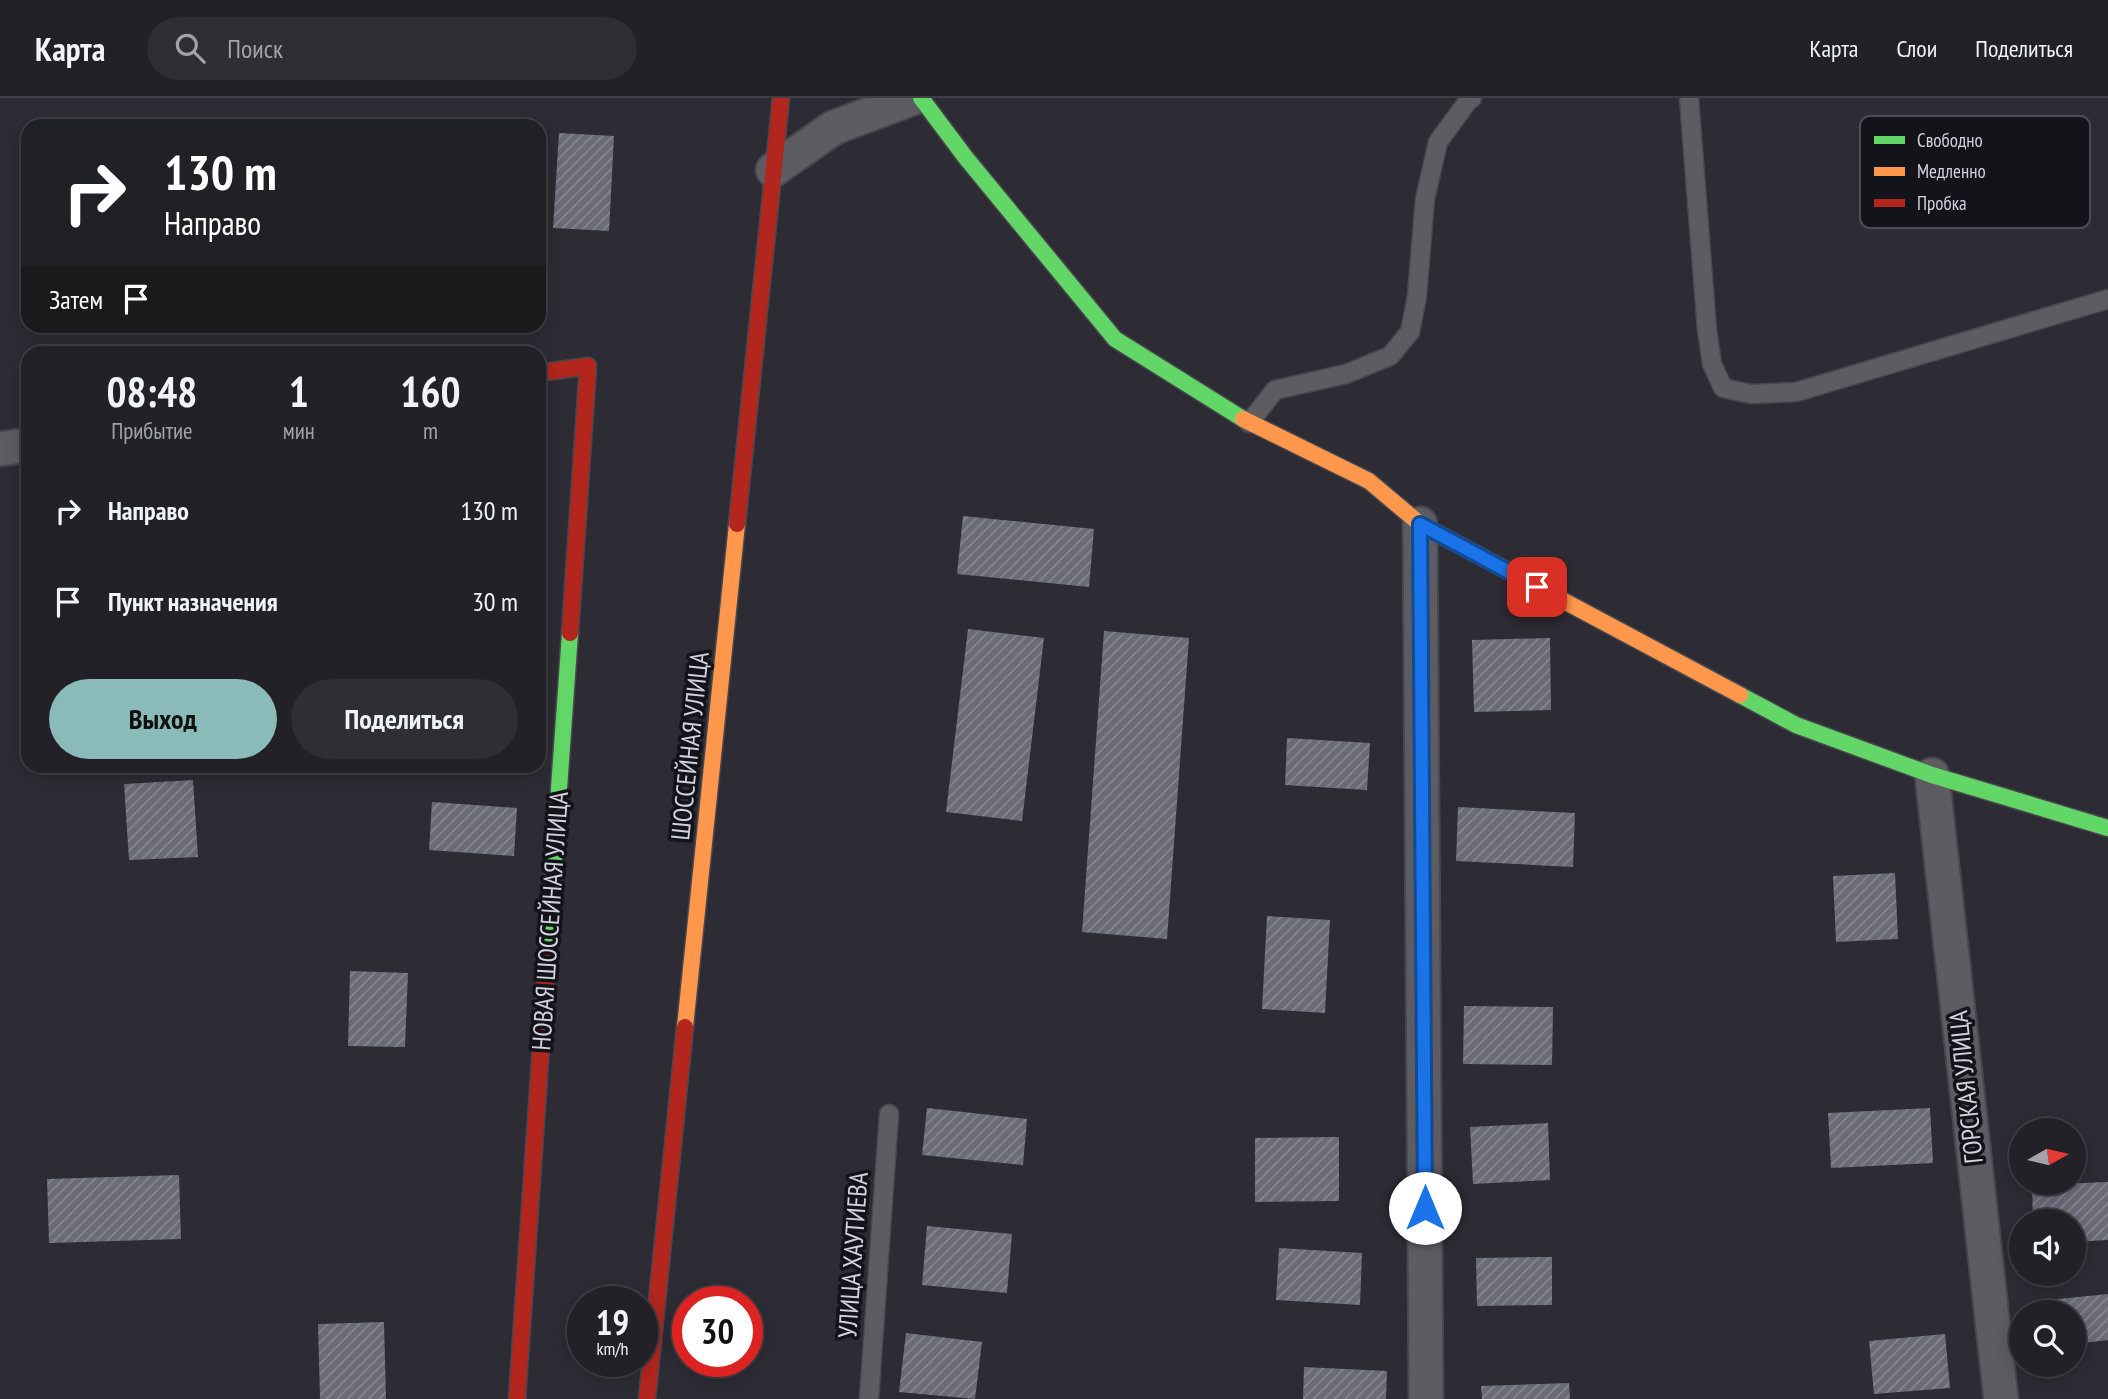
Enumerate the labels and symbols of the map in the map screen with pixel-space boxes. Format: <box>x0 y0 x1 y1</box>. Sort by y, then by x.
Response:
legend <box>1860 116 2090 228</box>
text: Свободно <box>1917 128 1983 152</box>
text: Медленно <box>1917 159 1986 183</box>
text: Пробка <box>1917 191 1967 215</box>
pin <box>1507 557 1567 617</box>
street label: ШОССЕЙНАЯ УЛИЦА <box>663 649 716 842</box>
street label: НОВАЯ ШОССЕЙНАЯ УЛИЦА <box>524 790 575 1052</box>
street label: ГОРСКАЯ УЛИЦА <box>1941 1008 1990 1165</box>
north arrow <box>2009 1118 2086 1195</box>
street label: УЛИЦА ХАУТИЕВА <box>830 1170 875 1339</box>
position arrow <box>1388 1171 1462 1245</box>
speed limit sign: 30 <box>672 1286 763 1377</box>

